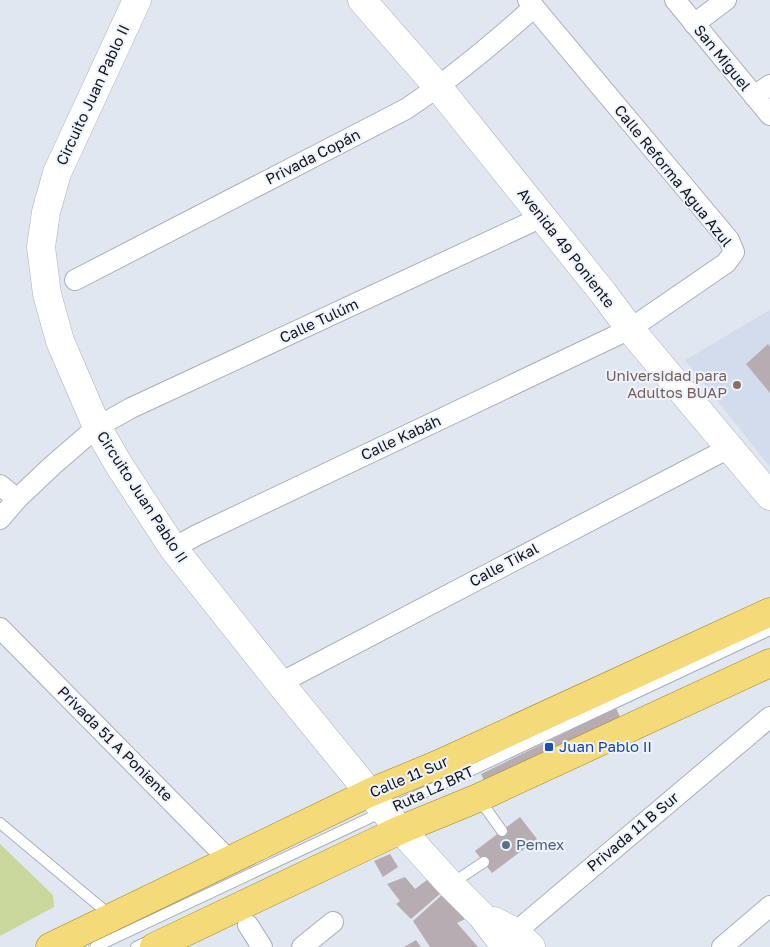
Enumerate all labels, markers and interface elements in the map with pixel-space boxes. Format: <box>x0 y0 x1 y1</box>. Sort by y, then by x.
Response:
street label: Circuito Juan Pablo II <box>52 21 133 168</box>
street label: San Miguel <box>691 21 755 94</box>
street label: Calle Reforma Agua Azul <box>611 101 737 250</box>
street label: Privada Copán <box>262 125 363 188</box>
street label: Avenida 49 Poniente <box>514 184 619 311</box>
street label: Calle Tulúm <box>276 294 361 346</box>
place label: Universidad para Adultos BUAP <box>606 366 727 401</box>
marker: Universidad para Adultos BUAP <box>731 379 743 391</box>
street label: Calle Kabáh <box>358 411 443 463</box>
street label: Circuito Juan Pablo II <box>94 427 192 566</box>
street label: Calle Tikal <box>466 538 541 590</box>
street label: Privada 51 A Poniente <box>54 682 177 805</box>
place label: Juan Pablo II <box>559 737 652 755</box>
marker: Juan Pablo II <box>543 741 555 753</box>
street label: Calle 11 Sur <box>367 751 451 801</box>
street label: Ruta L2 BRT <box>389 761 476 815</box>
street label: Privada 11 B Sur <box>583 788 682 875</box>
place label: Pemex <box>516 835 564 853</box>
marker: Pemex <box>500 839 512 851</box>

